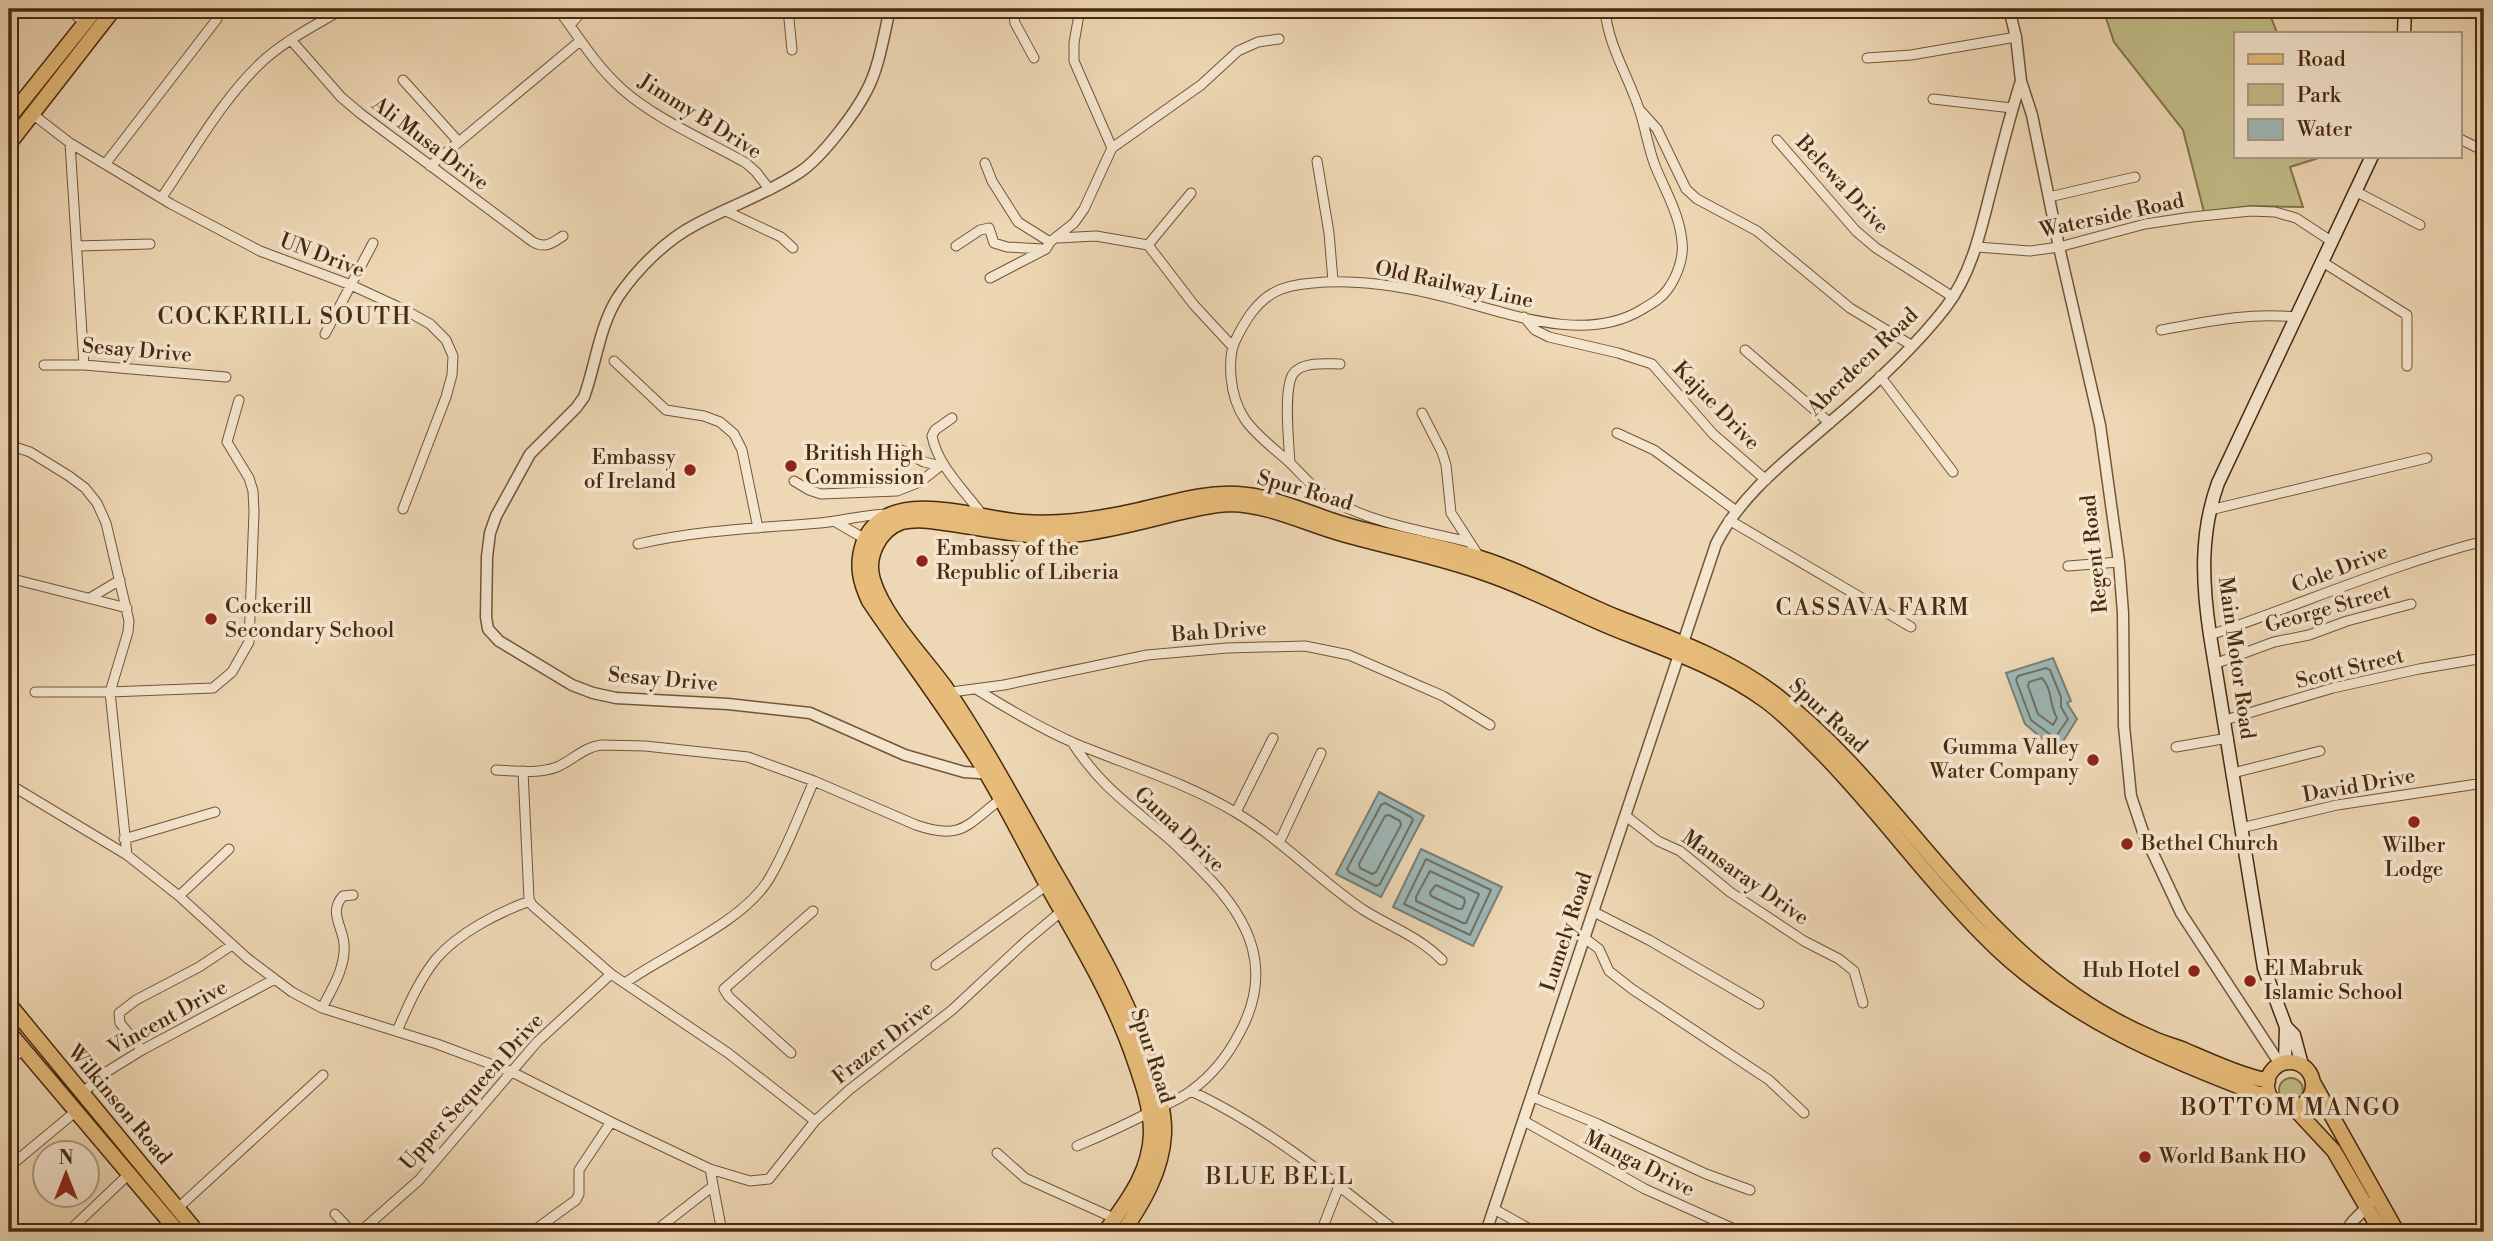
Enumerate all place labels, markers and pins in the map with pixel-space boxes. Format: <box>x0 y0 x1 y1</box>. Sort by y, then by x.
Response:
place label: British High Commission <box>804 441 925 491</box>
place label: Embassy of Ireland <box>584 445 677 495</box>
marker: British High Commission <box>783 458 799 474</box>
marker: Embassy of Ireland <box>682 462 698 478</box>
place label: Embassy of the Republic of Liberia <box>936 536 1119 586</box>
marker: Embassy of the Republic of Liberia <box>914 553 930 569</box>
place label: Cockerill Secondary School <box>225 594 394 644</box>
marker: Cockerill Secondary School <box>203 611 219 627</box>
place label: Gumma Valley Water Company <box>1929 735 2080 785</box>
marker: Gumma Valley Water Company <box>2085 752 2101 768</box>
marker: Wilber Lodge <box>2406 814 2422 830</box>
place label: Bethel Church <box>2140 831 2279 857</box>
place label: Wilber Lodge <box>2381 833 2446 883</box>
marker: Bethel Church <box>2119 836 2135 852</box>
place label: El Mabruk Islamic School <box>2264 956 2403 1006</box>
place label: Hub Hotel <box>2082 958 2180 984</box>
marker: Hub Hotel <box>2186 963 2202 979</box>
marker: El Mabruk Islamic School <box>2242 973 2258 989</box>
place label: World Bank HO <box>2158 1144 2306 1170</box>
marker: World Bank HO <box>2137 1149 2153 1165</box>

